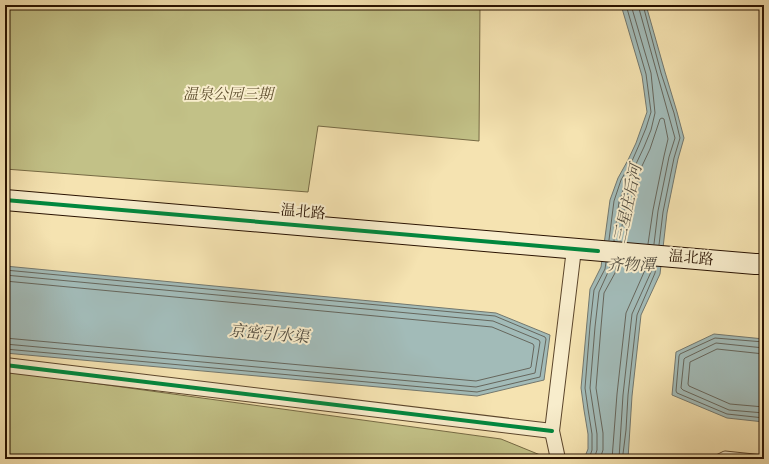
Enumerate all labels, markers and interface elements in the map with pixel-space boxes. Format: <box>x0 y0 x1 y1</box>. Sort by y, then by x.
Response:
park label: 温泉公园三期 <box>183 86 276 103</box>
water label: 三星庄后河 <box>611 160 646 245</box>
street label: 温北路 <box>280 202 326 222</box>
street label: 温北路 <box>668 248 714 268</box>
water label: 齐物潭 <box>607 256 658 274</box>
water label: 京密引水渠 <box>228 322 312 347</box>

